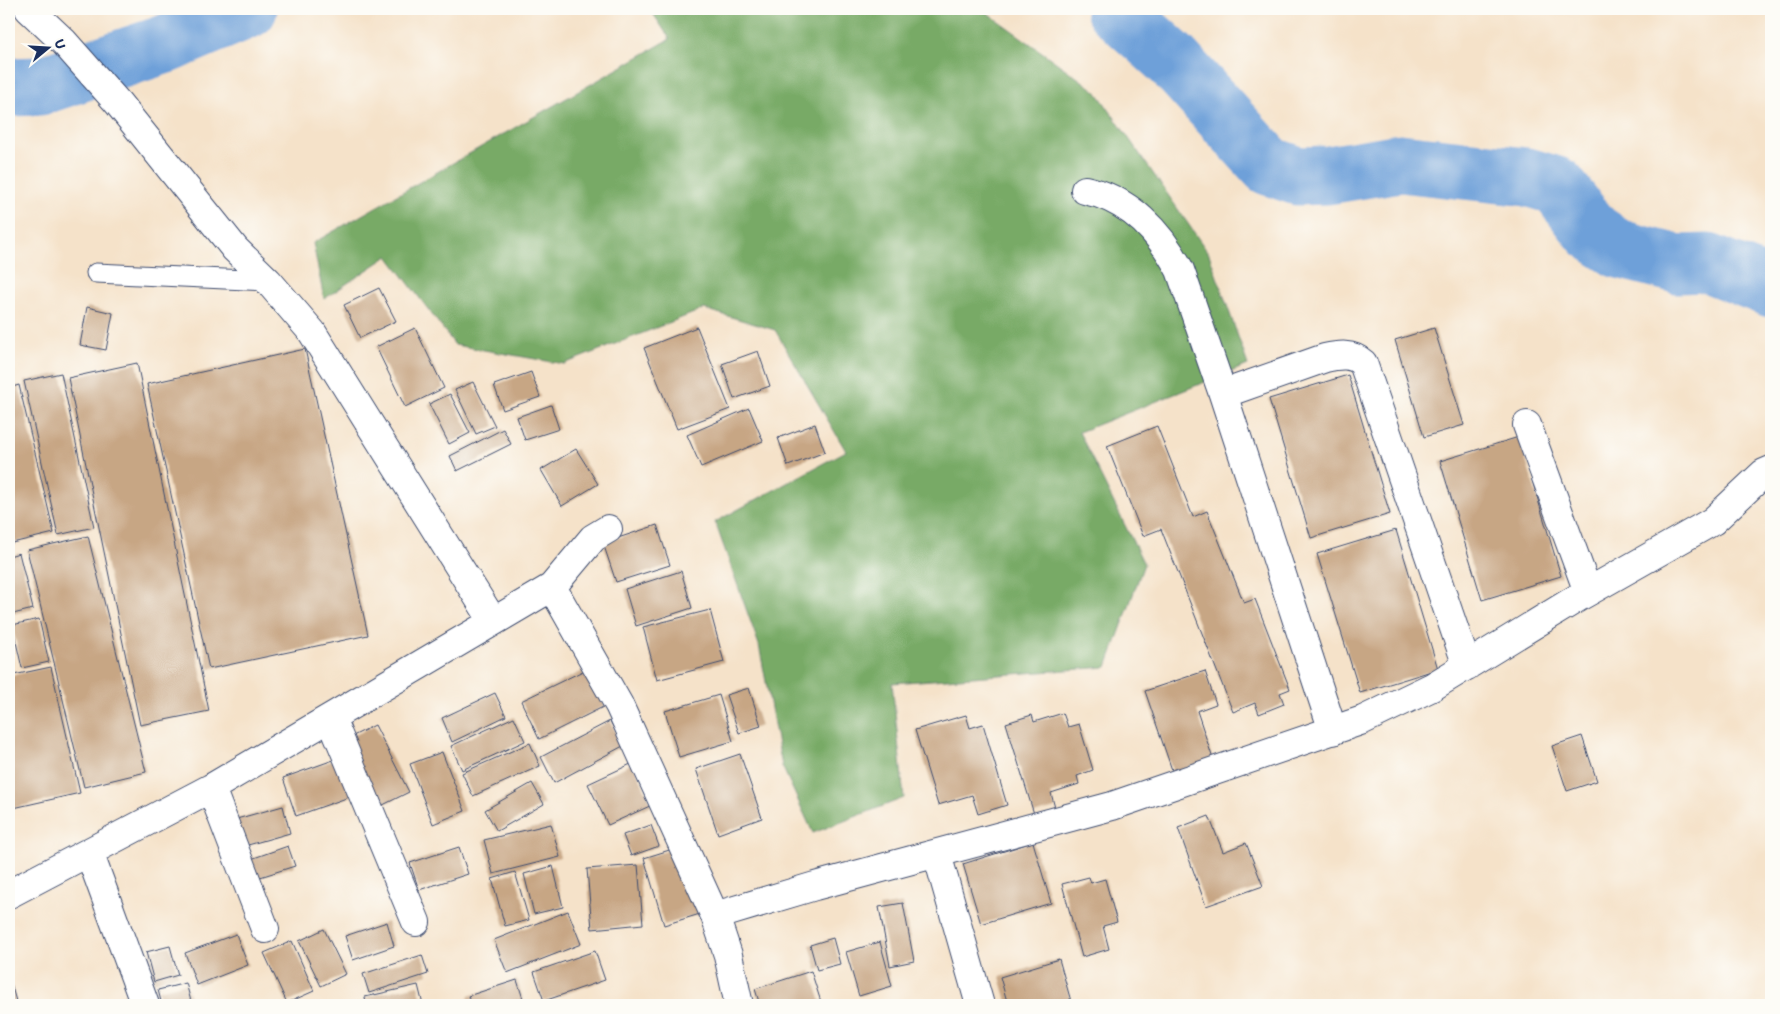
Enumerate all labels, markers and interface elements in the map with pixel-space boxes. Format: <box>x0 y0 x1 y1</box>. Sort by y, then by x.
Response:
north arrow <box>22 22 72 72</box>
text: U <box>50 37 69 51</box>

